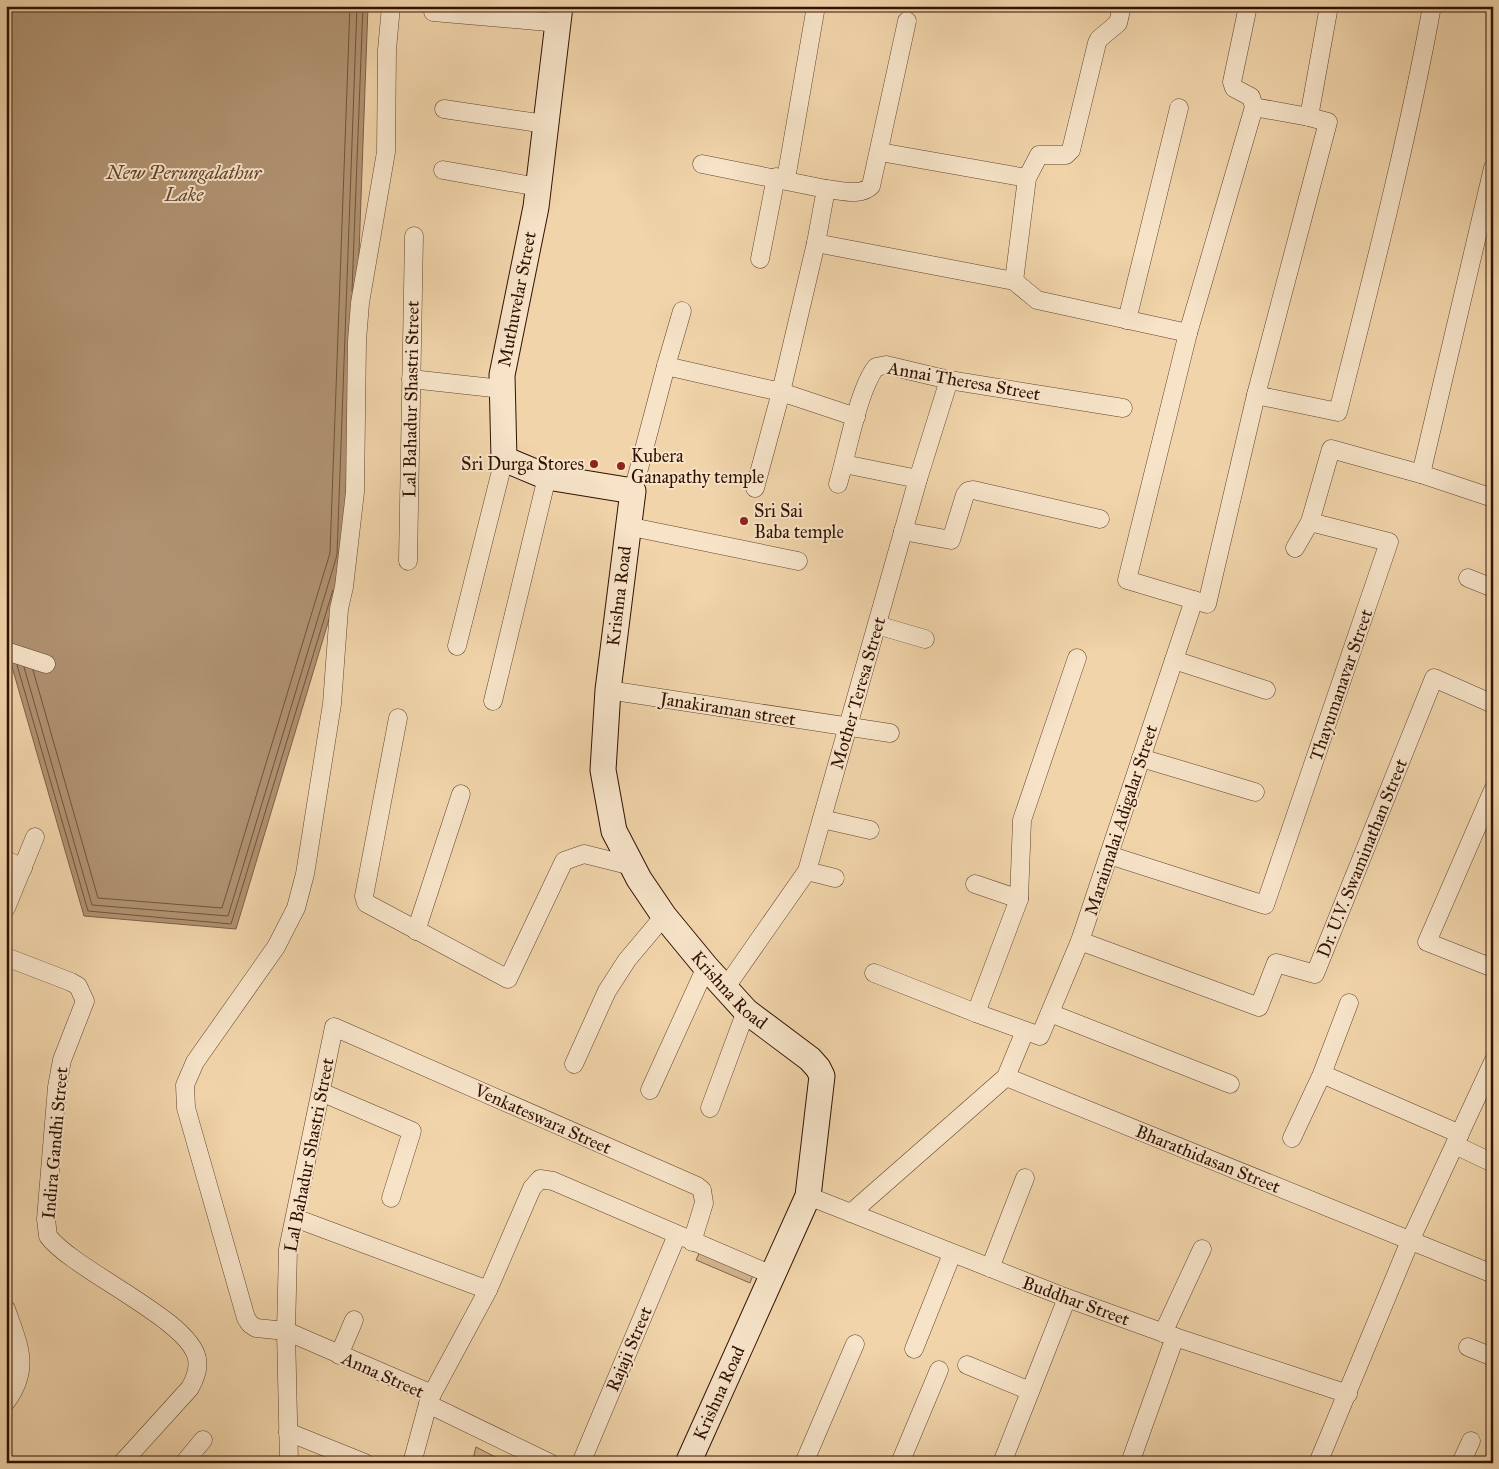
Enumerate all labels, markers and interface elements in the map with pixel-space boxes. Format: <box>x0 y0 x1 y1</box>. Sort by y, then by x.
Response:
water label: New Perungalathur Lake <box>105 161 263 206</box>
street label: Muthuvelar Street <box>493 229 541 369</box>
street label: Lal Bahadur Shastri Street <box>398 300 424 498</box>
street label: Annai Theresa Street <box>885 357 1043 405</box>
place label: Kubera Ganapathy temple <box>631 445 764 488</box>
place label: Sri Durga Stores <box>461 453 584 476</box>
marker: Sri Durga Stores <box>588 458 600 470</box>
marker: Kubera Ganapathy temple <box>615 460 627 472</box>
place label: Sri Sai Baba temple <box>754 500 844 543</box>
marker: Sri Sai Baba temple <box>738 515 750 527</box>
street label: Krishna Road <box>602 545 636 647</box>
street label: Thayumanavar Street <box>1305 606 1378 764</box>
street label: Mother Teresa Street <box>826 614 890 772</box>
street label: Janakiraman street <box>657 687 798 732</box>
street label: Maraimalai Adigalar Street <box>1080 721 1163 918</box>
street label: Dr. U.V. Swaminathan Street <box>1312 755 1412 961</box>
street label: Krishna Road <box>686 946 772 1034</box>
street label: Lal Bahadur Shastri Street <box>279 1056 339 1254</box>
street label: Indira Gandhi Street <box>37 1065 73 1220</box>
street label: Venkateswara Street <box>470 1079 615 1159</box>
street label: Bharathidasan Street <box>1132 1120 1284 1198</box>
street label: Buddhar Street <box>1019 1271 1133 1331</box>
street label: Rajaji Street <box>601 1303 657 1395</box>
street label: Krishna Road <box>688 1343 750 1443</box>
street label: Anna Street <box>338 1347 428 1403</box>

